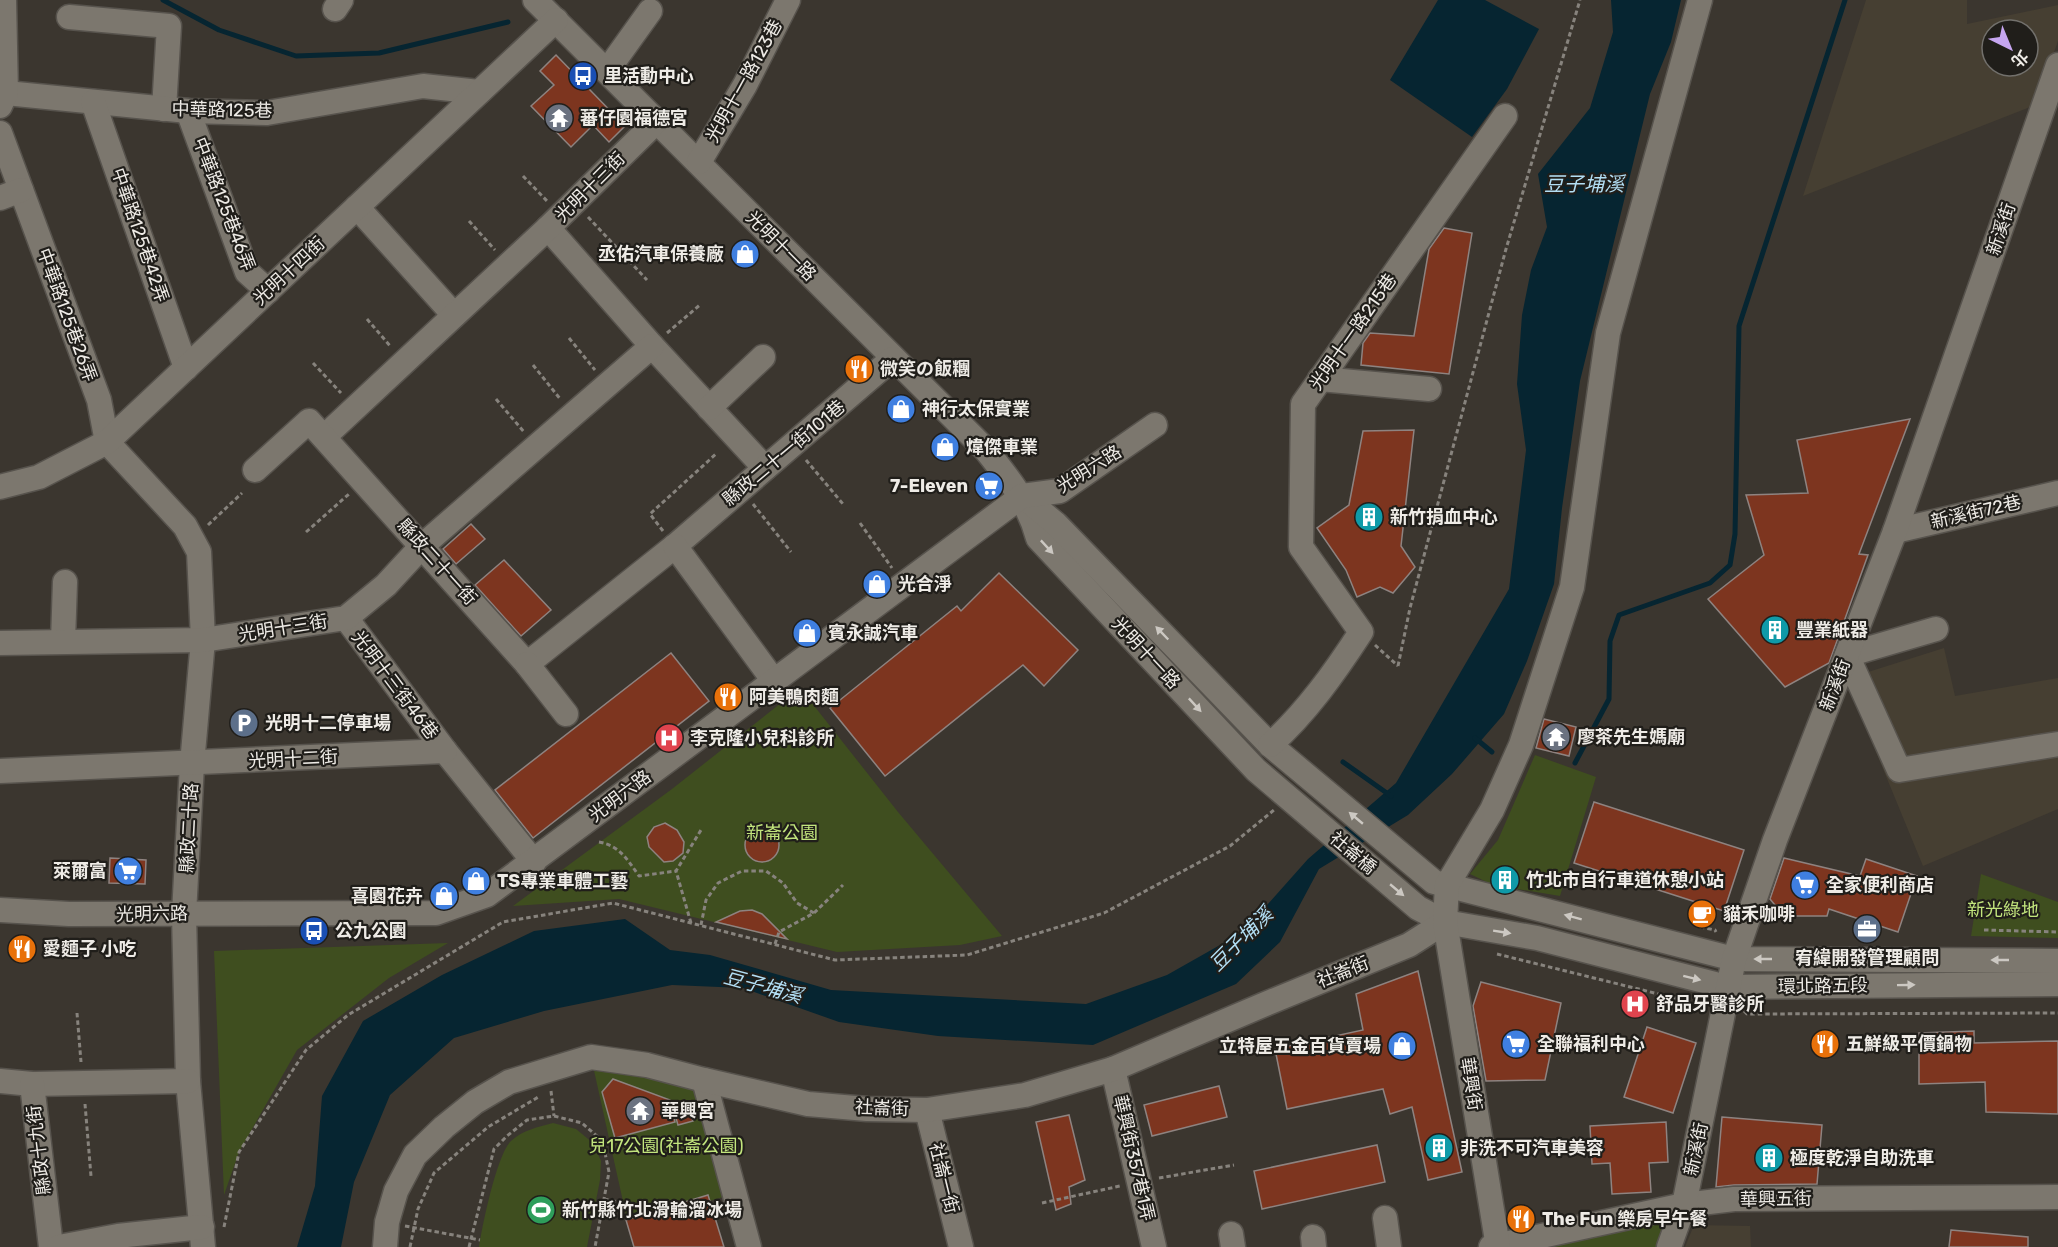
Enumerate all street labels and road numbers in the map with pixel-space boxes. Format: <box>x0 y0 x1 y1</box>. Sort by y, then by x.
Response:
street label: 光明十一路123巷 <box>701 16 787 146</box>
street label: 中華路125巷 <box>171 98 273 122</box>
street label: 中華路125巷46弄 <box>188 134 260 274</box>
street label: 光明十三街 <box>550 147 630 227</box>
street label: 中華路125巷42弄 <box>107 165 173 305</box>
street label: 新溪街 <box>1982 200 2020 258</box>
street label: 光明十一路 <box>741 206 821 286</box>
street label: 光明十四街 <box>249 232 329 310</box>
street label: 中華路125巷26弄 <box>33 245 101 385</box>
street label: 光明十一路215巷 <box>1305 270 1401 394</box>
street label: 縣政二十一街101巷 <box>718 395 850 511</box>
street label: 光明六路 <box>1053 441 1125 497</box>
street label: 新溪街72巷 <box>1929 491 2023 533</box>
street label: 縣政二十一街 <box>393 515 481 609</box>
street label: 光明十三街 <box>237 610 329 646</box>
street label: 光明十一路 <box>1107 613 1185 693</box>
street label: 光明十三街46巷 <box>347 626 443 744</box>
street label: 新溪街 <box>1815 656 1855 714</box>
street label: 光明十二街 <box>247 746 339 772</box>
street label: 光明六路 <box>585 766 655 826</box>
street label: 縣政二十路 <box>176 782 202 874</box>
street label: 社崙橋 <box>1325 827 1381 879</box>
street label: 光明六路 <box>116 902 188 926</box>
street label: 社崙街 <box>1314 952 1372 992</box>
street label: 環北路五段 <box>1778 974 1868 998</box>
street label: 華興街 <box>1456 1056 1486 1112</box>
street label: 華興街357巷1弄 <box>1109 1093 1159 1223</box>
street label: 社崙街 <box>855 1096 909 1120</box>
street label: 縣政十九街 <box>23 1104 55 1196</box>
street label: 新溪街 <box>1680 1120 1712 1178</box>
street label: 社崙一街 <box>925 1140 963 1216</box>
street label: 華興五街 <box>1740 1187 1812 1211</box>

